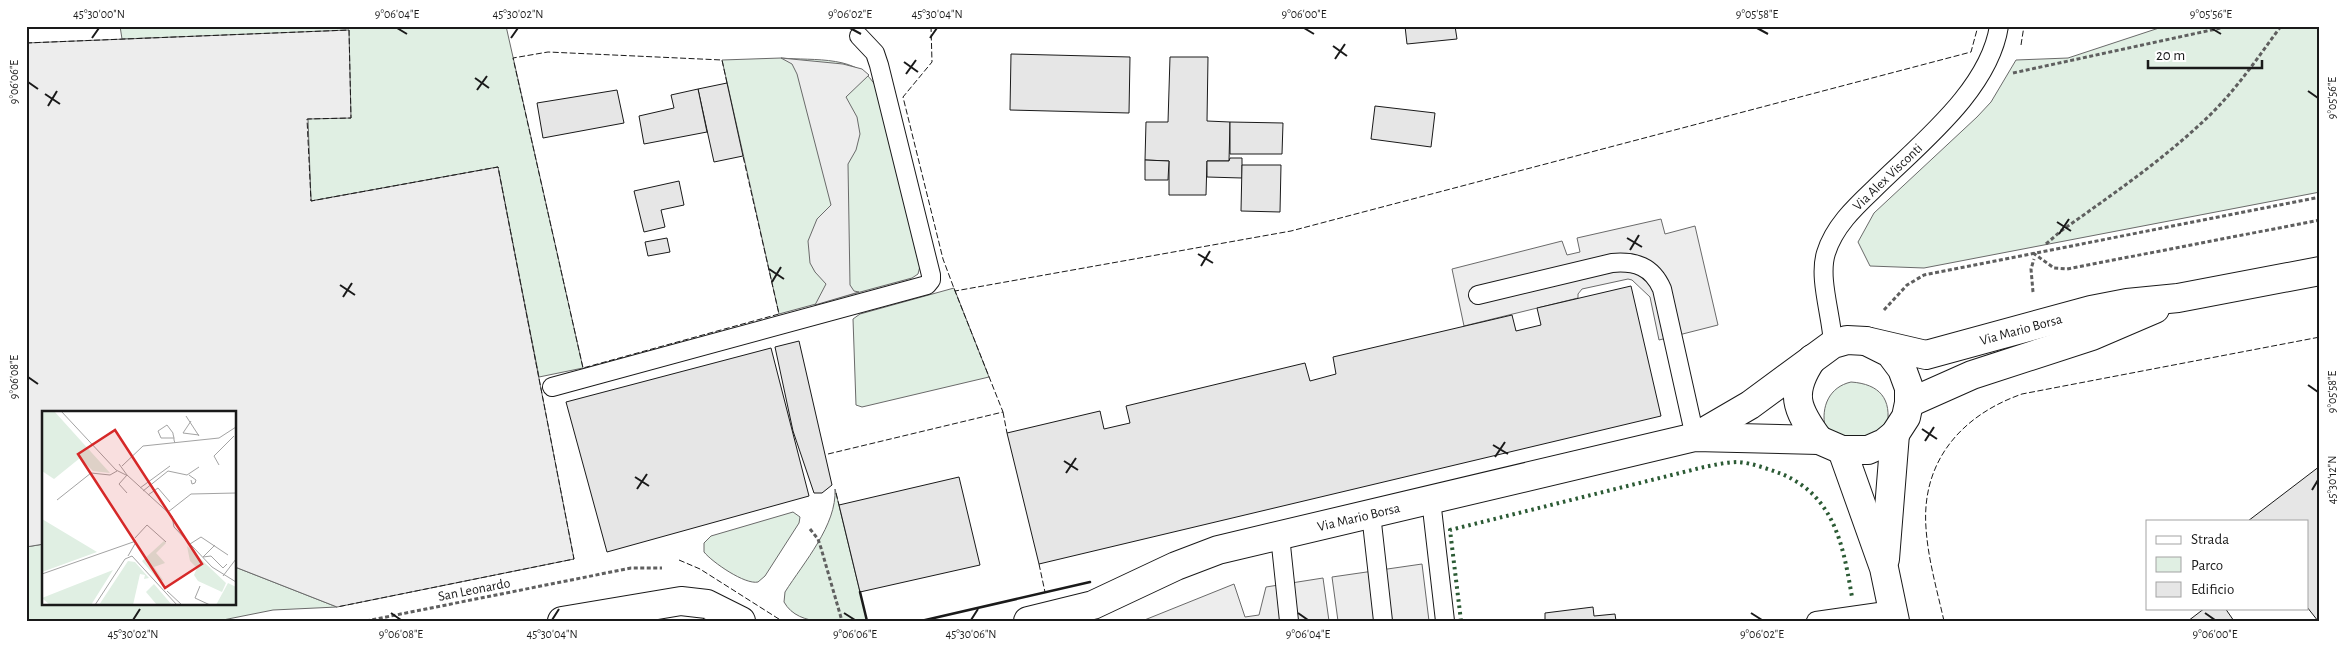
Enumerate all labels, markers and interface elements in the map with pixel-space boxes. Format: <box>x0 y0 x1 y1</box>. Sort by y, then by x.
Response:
text: 45°30'00"N <box>73 8 125 20</box>
text: 9°06'04"E <box>375 8 419 20</box>
text: 45°30'02"N <box>493 8 543 20</box>
text: 9°06'02"E <box>828 8 872 20</box>
text: 45°30'04"N <box>911 8 963 20</box>
text: 9°06'00"E <box>1282 8 1327 20</box>
text: 9°05'58"E <box>1736 8 1778 20</box>
text: 9°05'56"E <box>2190 8 2232 20</box>
scale bar <box>2148 38 2262 70</box>
text: 20 m <box>2156 48 2185 63</box>
text: 9°06'06"E <box>8 60 20 104</box>
text: 9°05'56"E <box>2326 77 2338 119</box>
street label: Via Alex Visconti <box>1850 141 1925 213</box>
street label: Via Mario Borsa <box>1978 312 2064 348</box>
text: 9°06'08"E <box>8 355 20 399</box>
text: 9°05'58"E <box>2326 371 2338 413</box>
inset map <box>42 411 236 604</box>
text: 45°30'12"N <box>2326 456 2338 504</box>
street label: Via Mario Borsa <box>1316 501 1402 534</box>
legend <box>2146 520 2308 610</box>
text: Strada <box>2191 532 2229 547</box>
text: Parco <box>2191 558 2223 573</box>
street label: San Leonardo <box>437 576 512 604</box>
text: Edificio <box>2191 582 2234 597</box>
text: 45°30'02"N <box>108 628 158 640</box>
text: 9°06'08"E <box>379 628 423 640</box>
text: 45°30'04"N <box>526 628 578 640</box>
text: 9°06'06"E <box>833 628 877 640</box>
text: 45°30'06"N <box>945 628 997 640</box>
text: 9°06'04"E <box>1286 628 1330 640</box>
text: 9°06'02"E <box>1740 628 1784 640</box>
text: 9°06'00"E <box>2193 628 2238 640</box>

